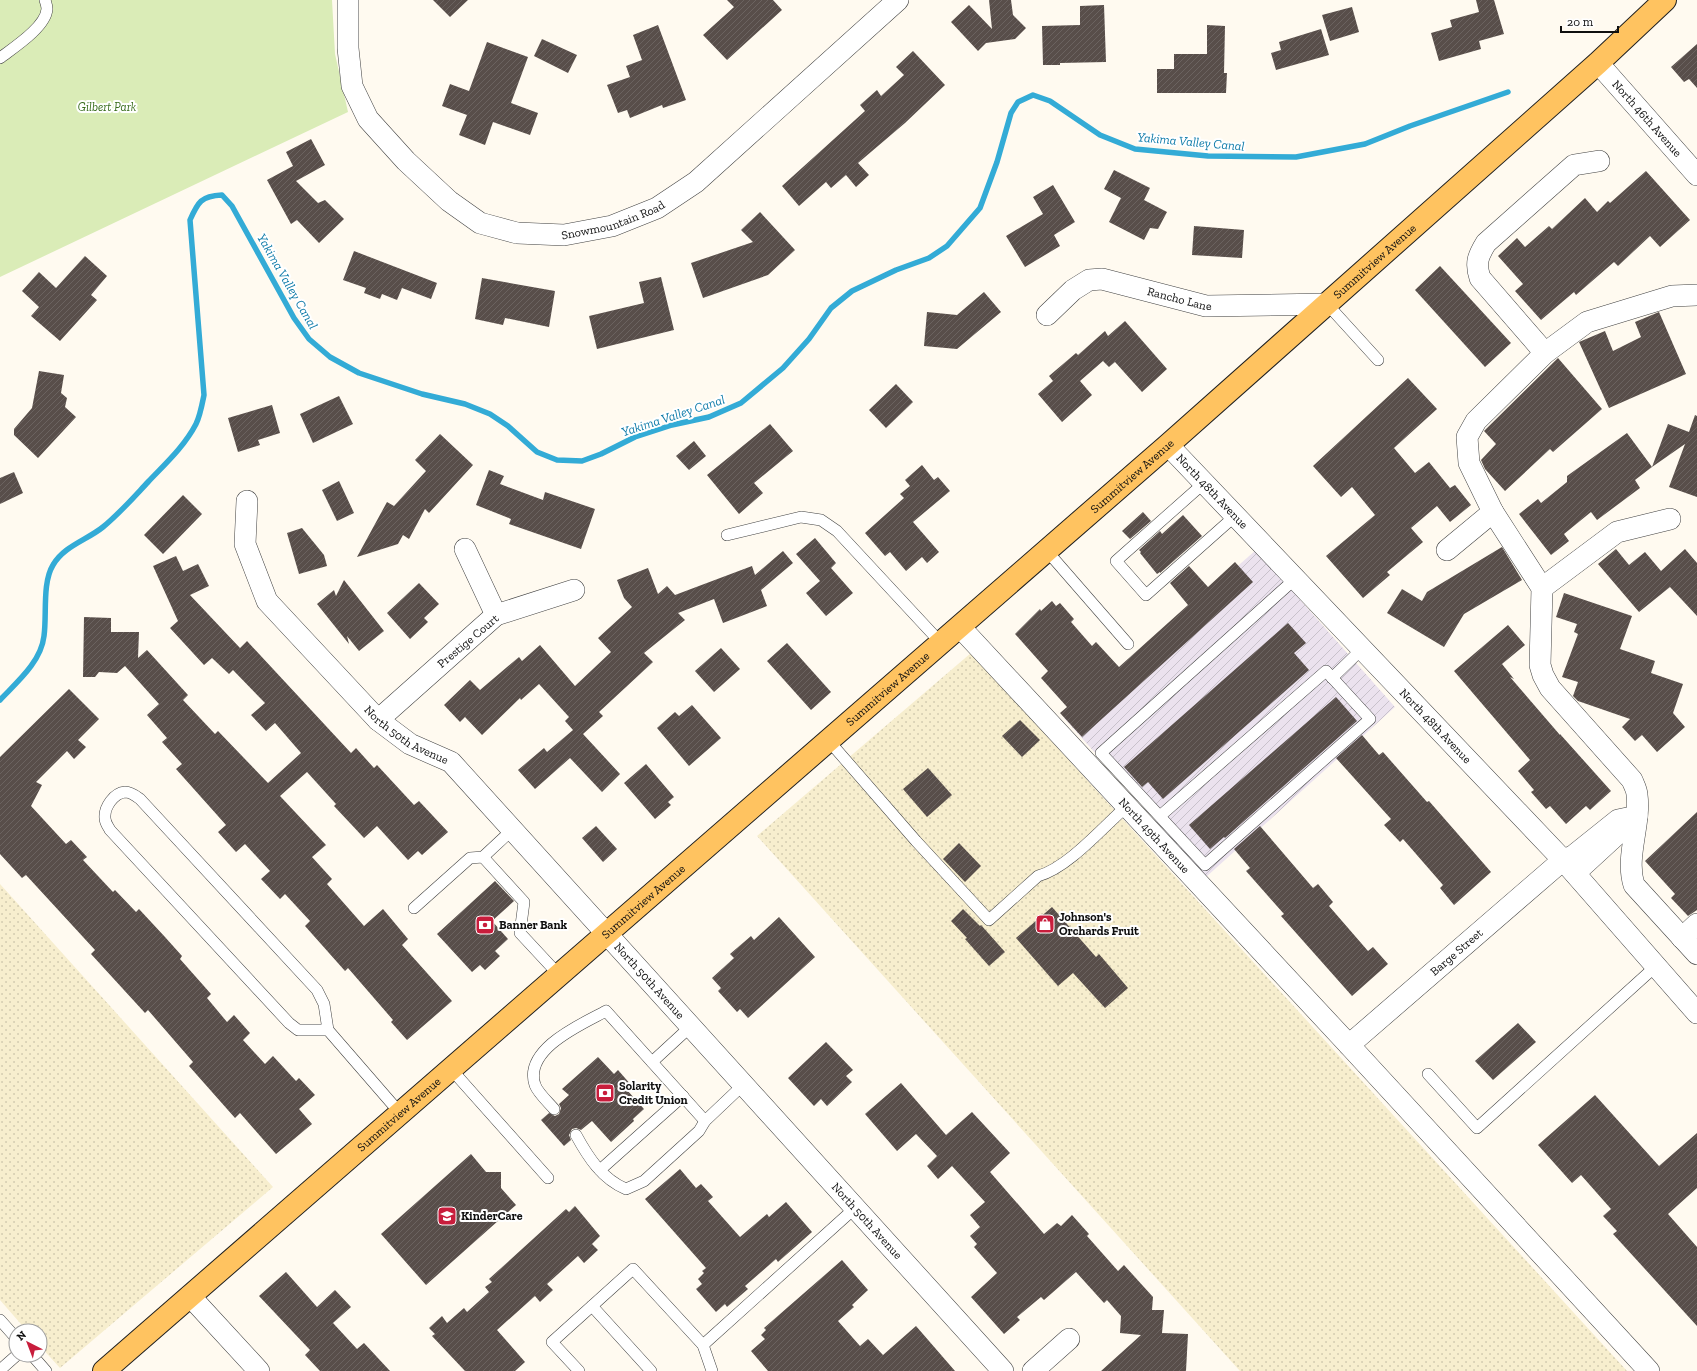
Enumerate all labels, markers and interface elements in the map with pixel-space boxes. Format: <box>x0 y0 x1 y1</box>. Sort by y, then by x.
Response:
scale bar <box>1561 8 1618 34</box>
text: 20 m <box>1567 15 1594 29</box>
street label: North 46th Avenue <box>1609 77 1685 160</box>
park label: Gilbert Park <box>78 100 137 114</box>
water label: Yakima Valley Canal <box>1137 129 1245 154</box>
street label: Snowmountain Road <box>560 198 668 242</box>
street label: Summitview Avenue <box>1330 221 1419 302</box>
water label: Yakima Valley Canal <box>254 231 321 332</box>
street label: Rancho Lane <box>1146 284 1212 313</box>
water label: Yakima Valley Canal <box>620 392 727 439</box>
street label: Summitview Avenue <box>1088 436 1177 516</box>
street label: North 48th Avenue <box>1173 451 1251 532</box>
street label: Prestige Court <box>434 611 502 671</box>
street label: Summitview Avenue <box>843 649 933 729</box>
street label: North 48th Avenue <box>1397 686 1475 767</box>
street label: North 50th Avenue <box>361 703 451 767</box>
street label: North 49th Avenue <box>1116 795 1193 877</box>
street label: Summitview Avenue <box>599 861 688 942</box>
place label: Johnson's Orchards Fruit <box>1059 910 1139 938</box>
shop icon: Johnson's Orchards Fruit <box>1034 913 1056 935</box>
bank icon: Banner Bank <box>474 914 496 936</box>
place label: Banner Bank <box>499 918 568 932</box>
street label: Barge Street <box>1427 925 1486 979</box>
street label: North 50th Avenue <box>611 940 688 1022</box>
street label: Summitview Avenue <box>354 1074 444 1154</box>
place label: Solarity Credit Union <box>619 1079 688 1107</box>
bank icon: Solarity Credit Union <box>594 1082 616 1104</box>
street label: North 50th Avenue <box>829 1180 905 1262</box>
school or university icon: KinderCare <box>436 1205 458 1227</box>
place label: KinderCare <box>461 1209 523 1223</box>
north arrow <box>8 1323 48 1363</box>
text: N <box>14 1328 30 1344</box>

